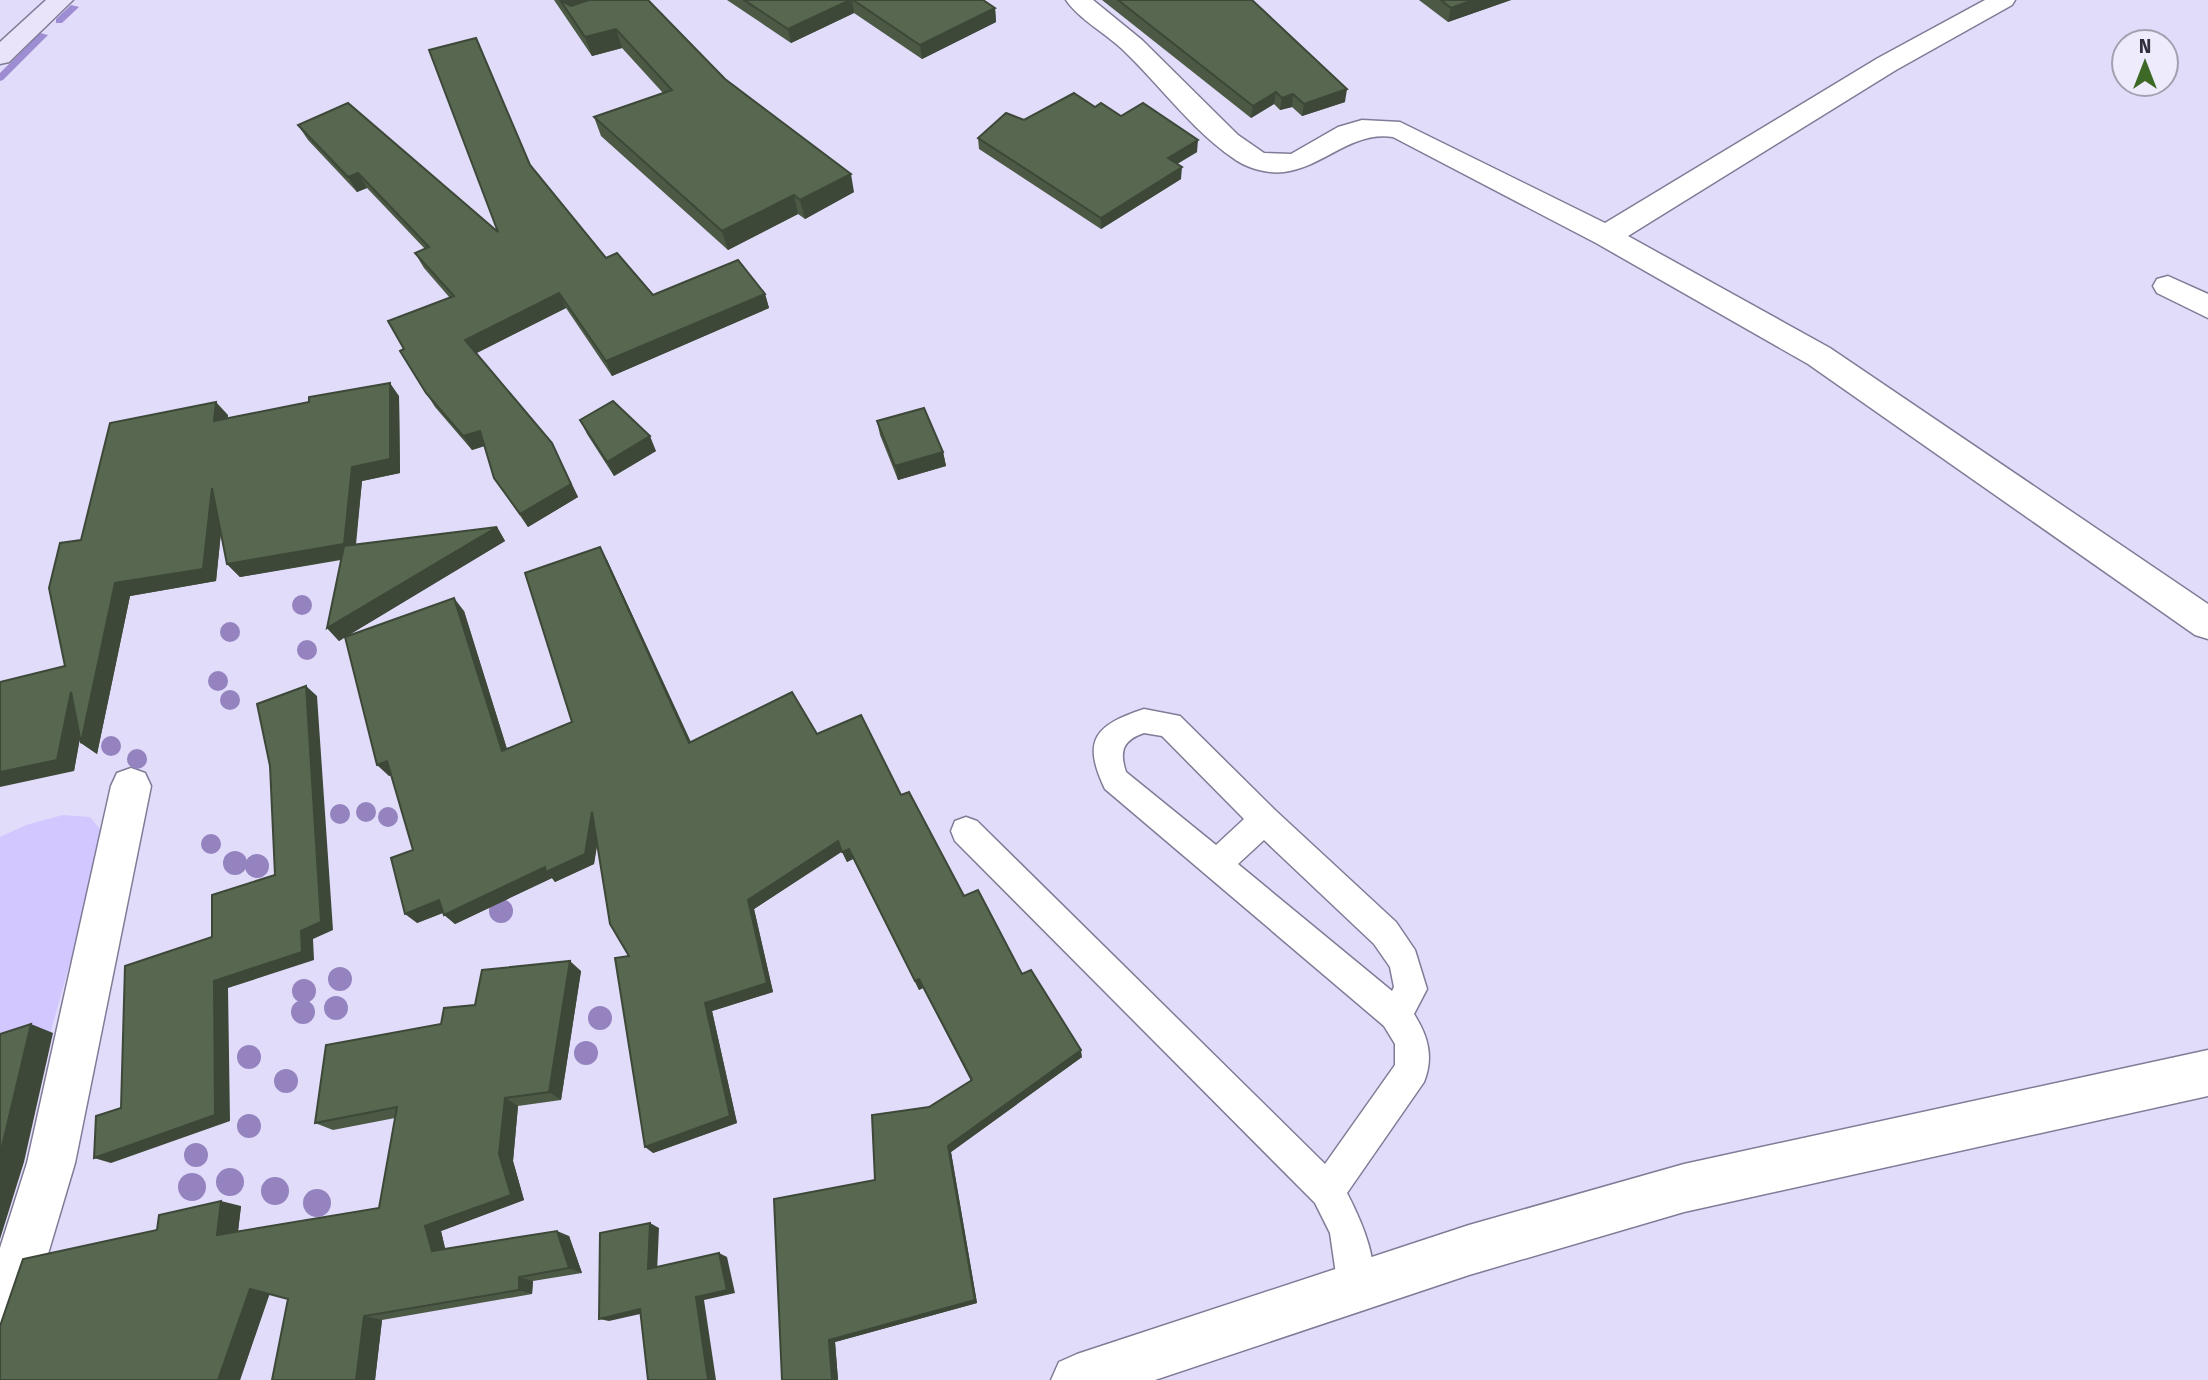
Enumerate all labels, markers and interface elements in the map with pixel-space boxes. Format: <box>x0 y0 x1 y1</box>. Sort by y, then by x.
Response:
north arrow <box>2110 28 2180 98</box>
text: N <box>2139 35 2151 58</box>

